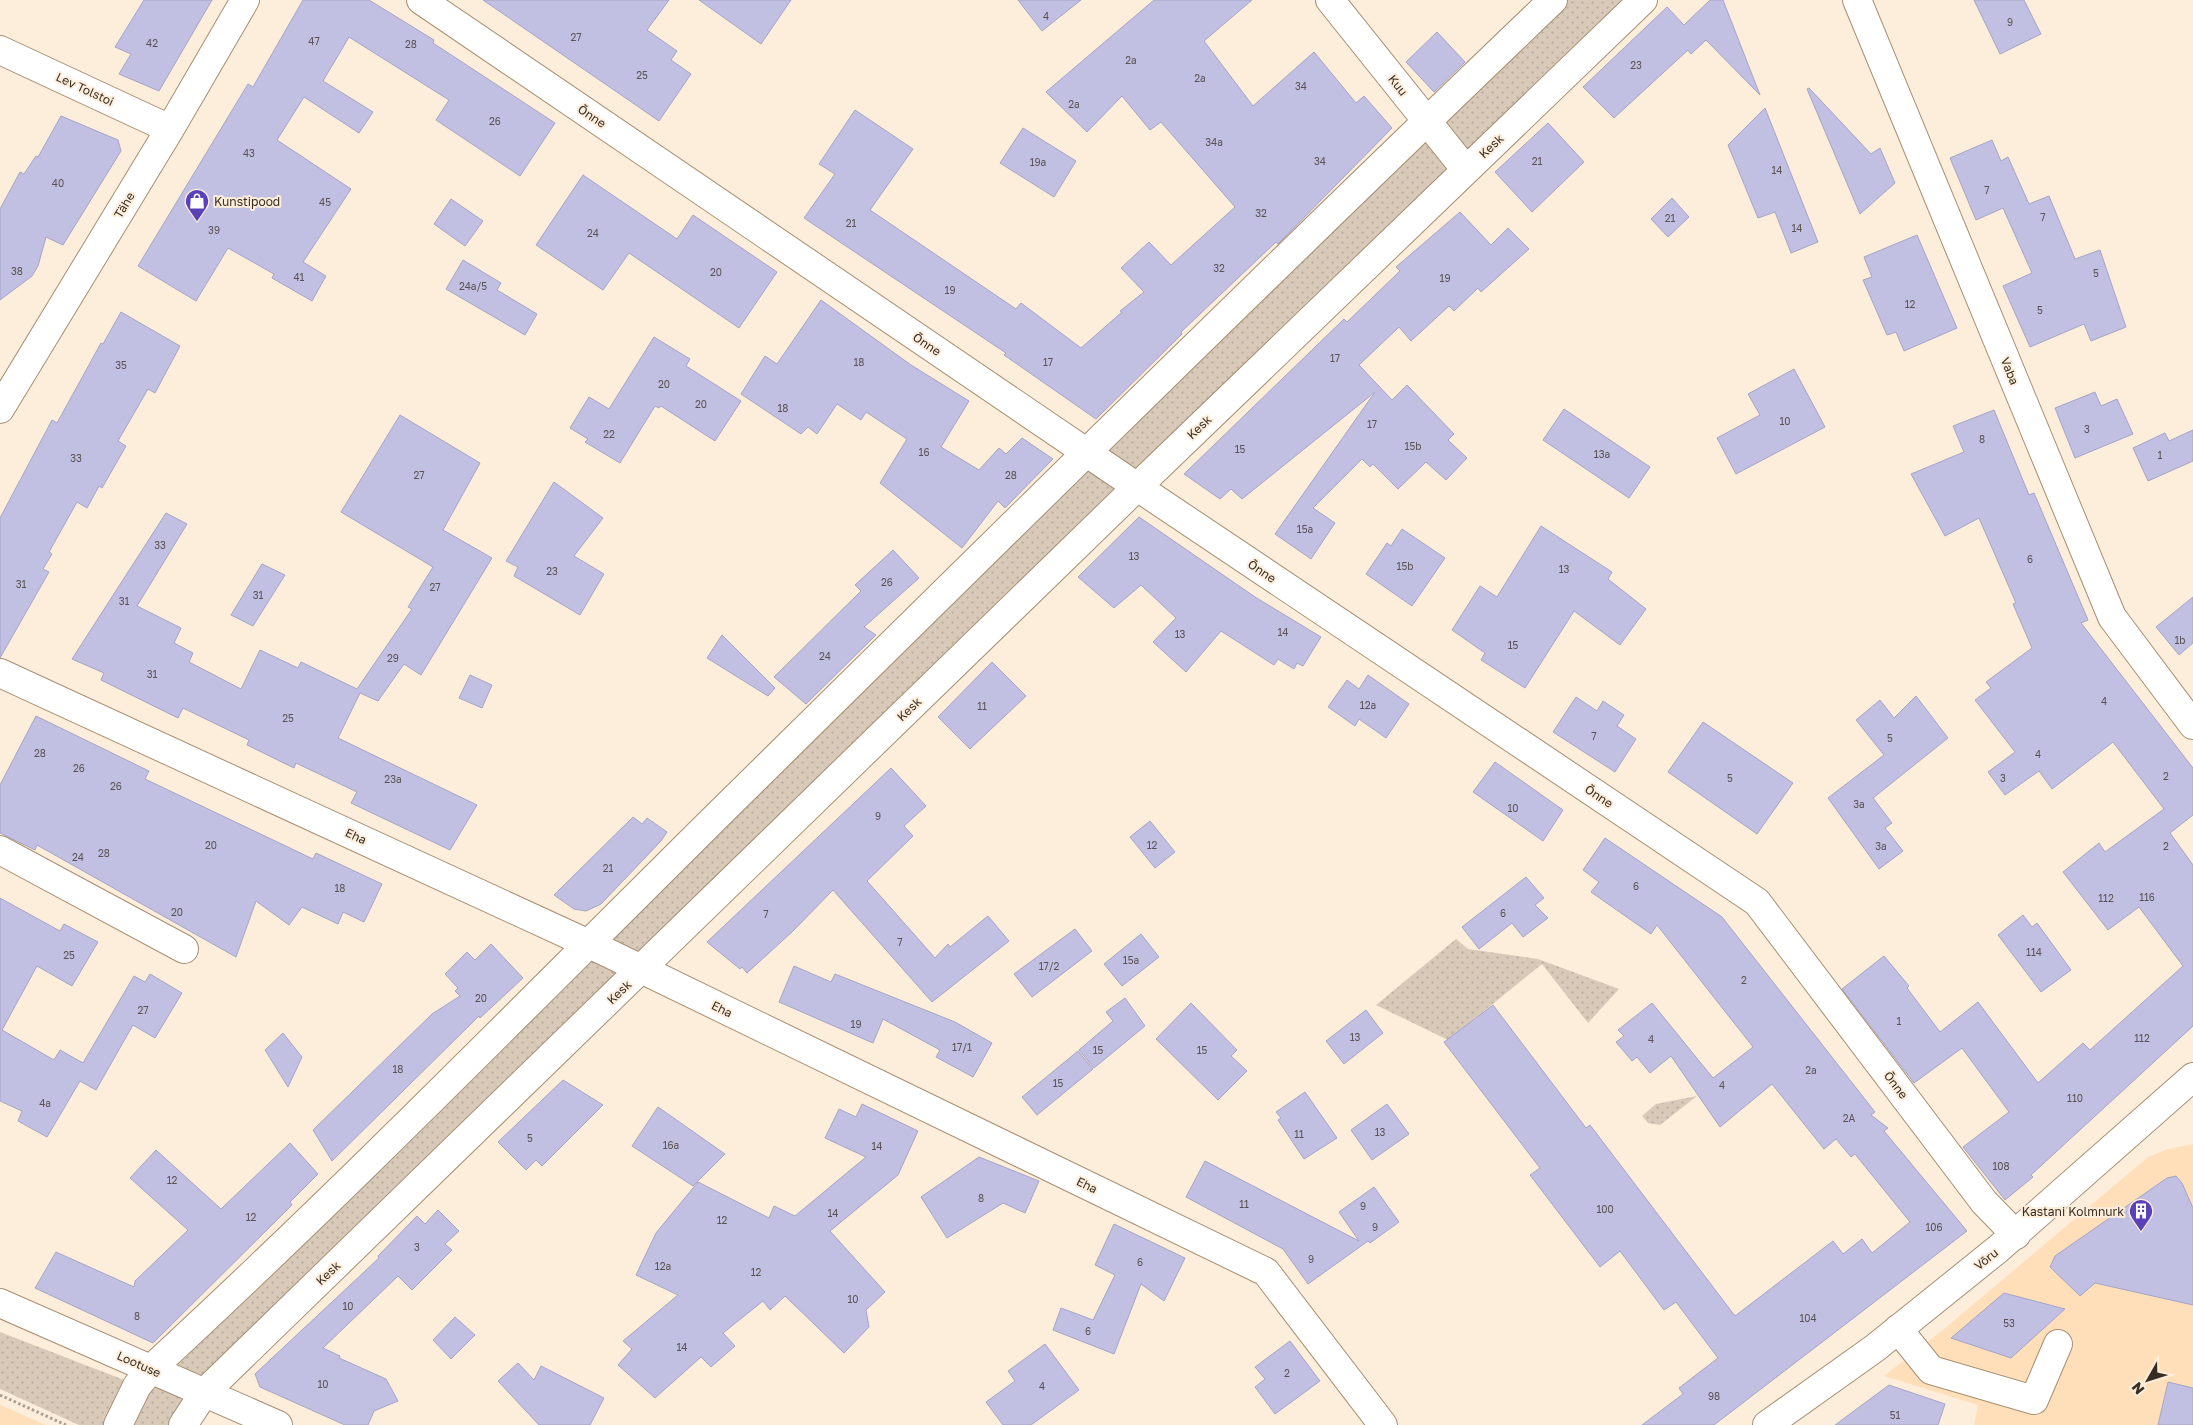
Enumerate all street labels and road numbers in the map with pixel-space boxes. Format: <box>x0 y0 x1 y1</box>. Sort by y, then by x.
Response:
street label: Lev Tolstoi <box>54 69 116 109</box>
street label: Kuu <box>1385 71 1411 99</box>
street label: Õnne <box>575 101 609 131</box>
street label: Kesk <box>1476 131 1506 161</box>
street label: Tähe <box>110 189 138 221</box>
street label: Õnne <box>910 329 944 359</box>
street label: Vaba <box>1998 355 2022 387</box>
street label: Kesk <box>1184 412 1214 442</box>
street label: Õnne <box>1245 556 1279 586</box>
street label: Kesk <box>894 694 924 724</box>
street label: Õnne <box>1582 781 1616 811</box>
street label: Eha <box>343 825 369 847</box>
street label: Kesk <box>604 977 634 1007</box>
street label: Eha <box>709 998 735 1020</box>
street label: Õnne <box>1881 1068 1911 1102</box>
street label: Eha <box>1074 1174 1100 1196</box>
street label: Võru <box>1971 1245 2001 1273</box>
street label: Kesk <box>313 1258 343 1288</box>
street label: Lootuse <box>115 1348 163 1380</box>

